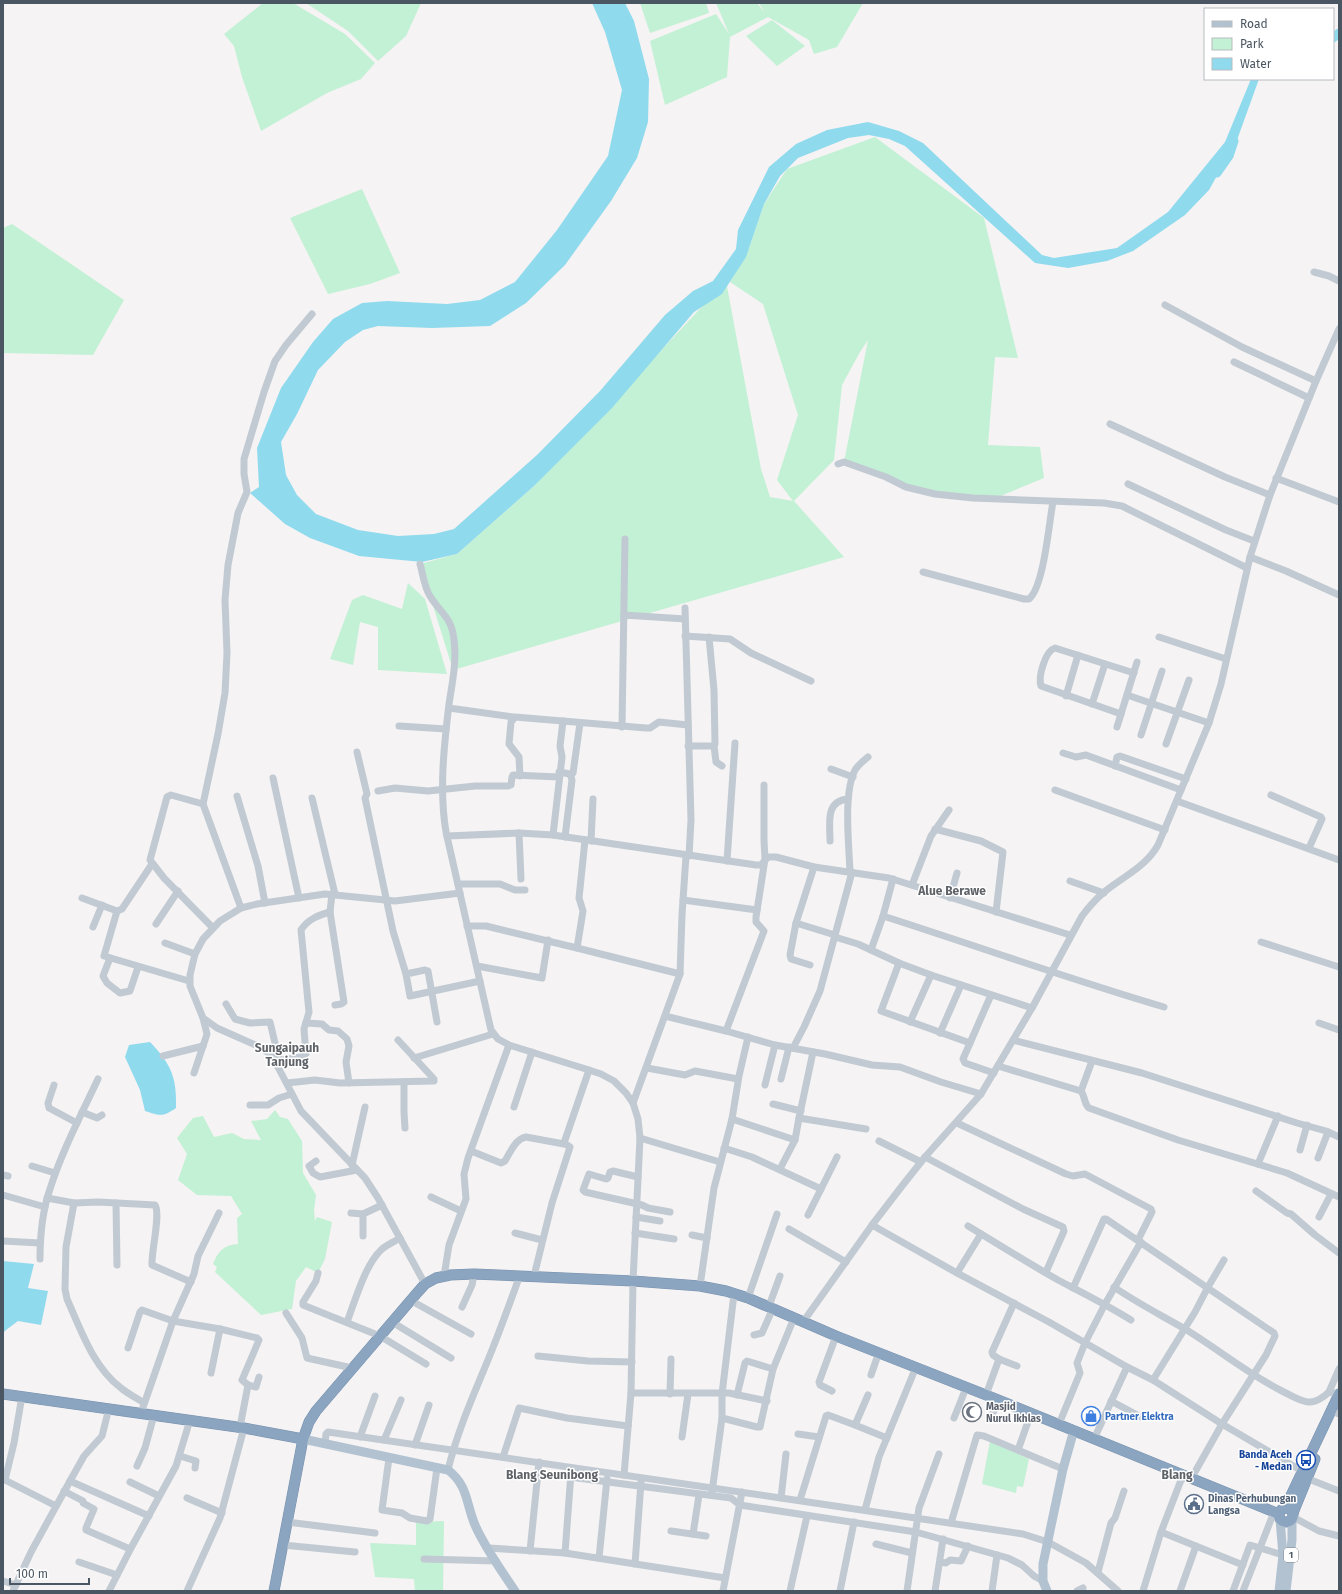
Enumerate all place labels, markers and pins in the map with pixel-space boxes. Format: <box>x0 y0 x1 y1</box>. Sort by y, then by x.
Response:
mosque icon: Masjid Nurul Ikhlas <box>961 1401 983 1423</box>
place label: Masjid Nurul Ikhlas <box>986 1401 1041 1425</box>
shop icon: Partner Elektra <box>1080 1405 1102 1427</box>
place label: Partner Elektra <box>1105 1411 1174 1423</box>
place label: Banda Aceh - Medan <box>1239 1449 1292 1473</box>
bus stop icon: Banda Aceh - Medan <box>1295 1449 1317 1471</box>
public building icon: Dinas Perhubungan Langsa <box>1183 1493 1205 1515</box>
place label: Dinas Perhubungan Langsa <box>1208 1493 1297 1517</box>

